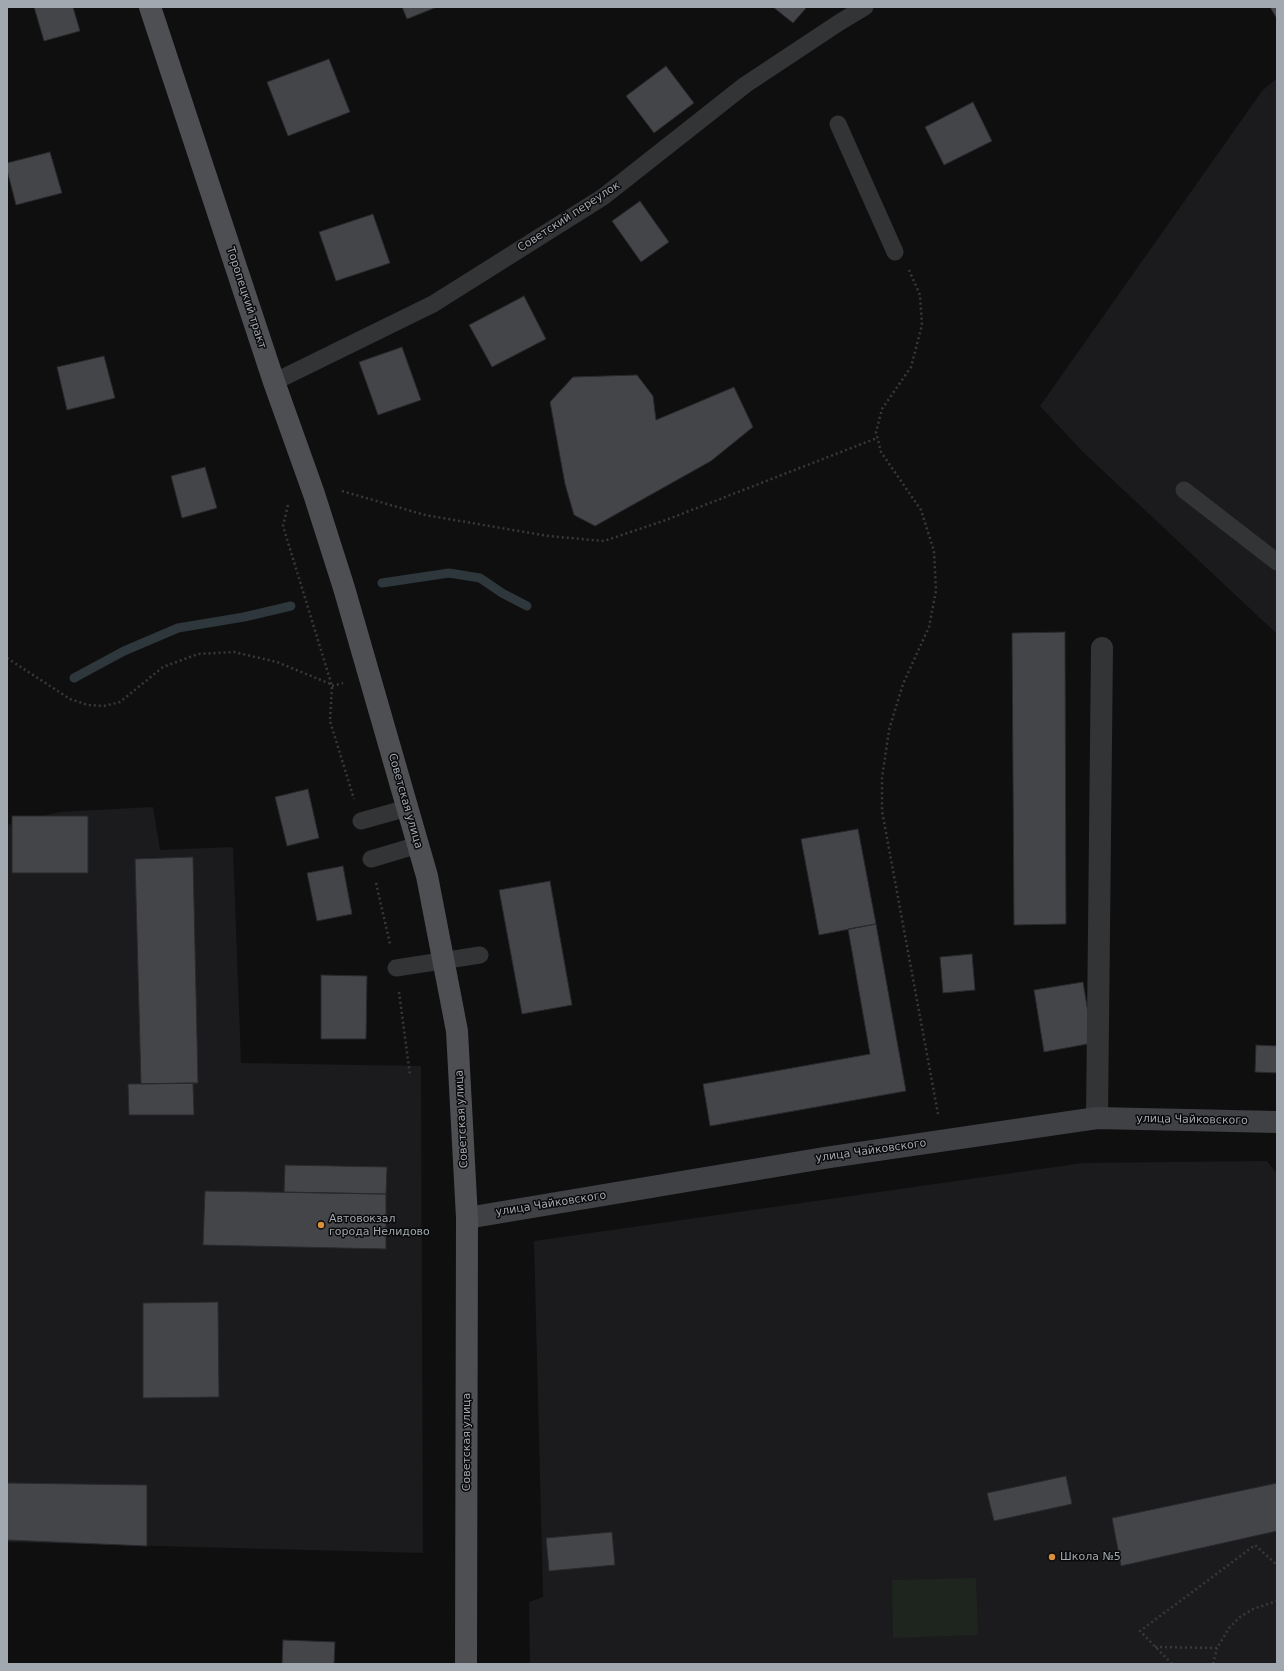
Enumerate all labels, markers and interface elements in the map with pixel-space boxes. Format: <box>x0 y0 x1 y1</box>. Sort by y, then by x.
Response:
street label: Советский переулок <box>515 179 623 255</box>
street label: Торопецкий тракт <box>223 245 269 351</box>
street label: Советская улица <box>385 752 425 850</box>
street label: Советская улица <box>453 1069 471 1169</box>
street label: улица Чайковского <box>1136 1112 1248 1128</box>
street label: улица Чайковского <box>815 1137 927 1165</box>
street label: улица Чайковского <box>495 1189 607 1219</box>
place label: Автовокзал города Нелидово <box>329 1212 430 1238</box>
marker: Автовокзал города Нелидово <box>316 1220 326 1230</box>
street label: Советская улица <box>460 1393 474 1491</box>
place label: Школа №5 <box>1060 1550 1121 1564</box>
marker: Школа №5 <box>1047 1552 1057 1562</box>

